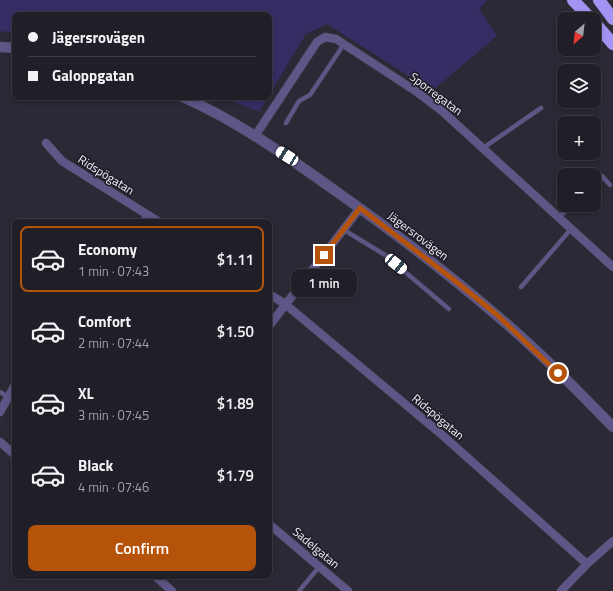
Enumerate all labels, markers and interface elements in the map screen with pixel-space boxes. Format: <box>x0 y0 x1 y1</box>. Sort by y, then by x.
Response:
north arrow <box>557 12 601 56</box>
map controls <box>557 12 601 212</box>
text: Jägersrovägen <box>52 26 145 49</box>
text: Galoppgatan <box>52 64 134 87</box>
button: layers <box>557 64 601 108</box>
street label: Sporregatan <box>406 67 467 120</box>
button: + <box>557 116 601 160</box>
car <box>274 145 300 167</box>
street label: Ridspögatan <box>74 150 138 199</box>
button: − <box>557 168 601 212</box>
street label: Jägersrovägen <box>384 206 453 265</box>
text: Economy <box>78 238 137 261</box>
icon: car <box>30 241 66 277</box>
route end <box>315 246 333 264</box>
text: $1.11 <box>217 248 254 271</box>
car <box>383 252 409 276</box>
text: 1 min · 07:43 <box>78 261 149 281</box>
callout: 1 min <box>291 269 357 297</box>
text: 1 min <box>308 273 340 293</box>
text: Comfort <box>78 310 131 333</box>
icon: car <box>30 313 66 349</box>
text: $1.50 <box>217 320 254 343</box>
text: 2 min · 07:44 <box>78 333 149 353</box>
route start <box>549 364 567 382</box>
text: XL <box>78 382 94 405</box>
icon: car <box>30 385 66 421</box>
street label: Ridspögatan <box>408 389 469 444</box>
text: $1.89 <box>217 392 254 415</box>
text: 3 min · 07:45 <box>78 405 149 425</box>
text: Black <box>78 454 113 477</box>
icon: car <box>30 457 66 493</box>
text: $1.79 <box>217 464 254 487</box>
text: 4 min · 07:46 <box>78 477 149 497</box>
street label: Sadelgatan <box>289 522 344 573</box>
button: Confirm <box>28 525 256 571</box>

